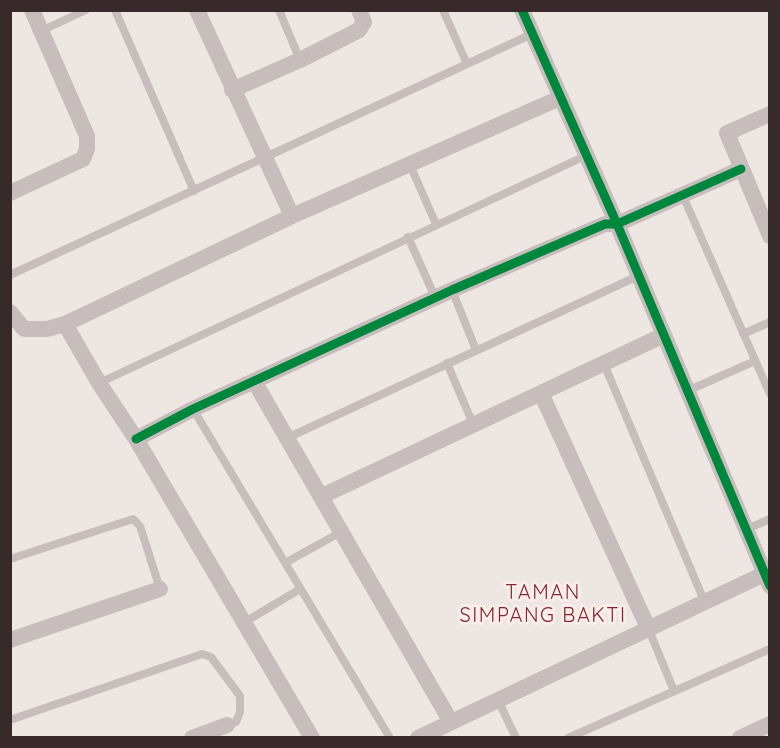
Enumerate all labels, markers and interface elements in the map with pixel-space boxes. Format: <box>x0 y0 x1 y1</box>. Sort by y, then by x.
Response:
district label: TAMAN SIMPANG BAKTI <box>460 581 626 628</box>

